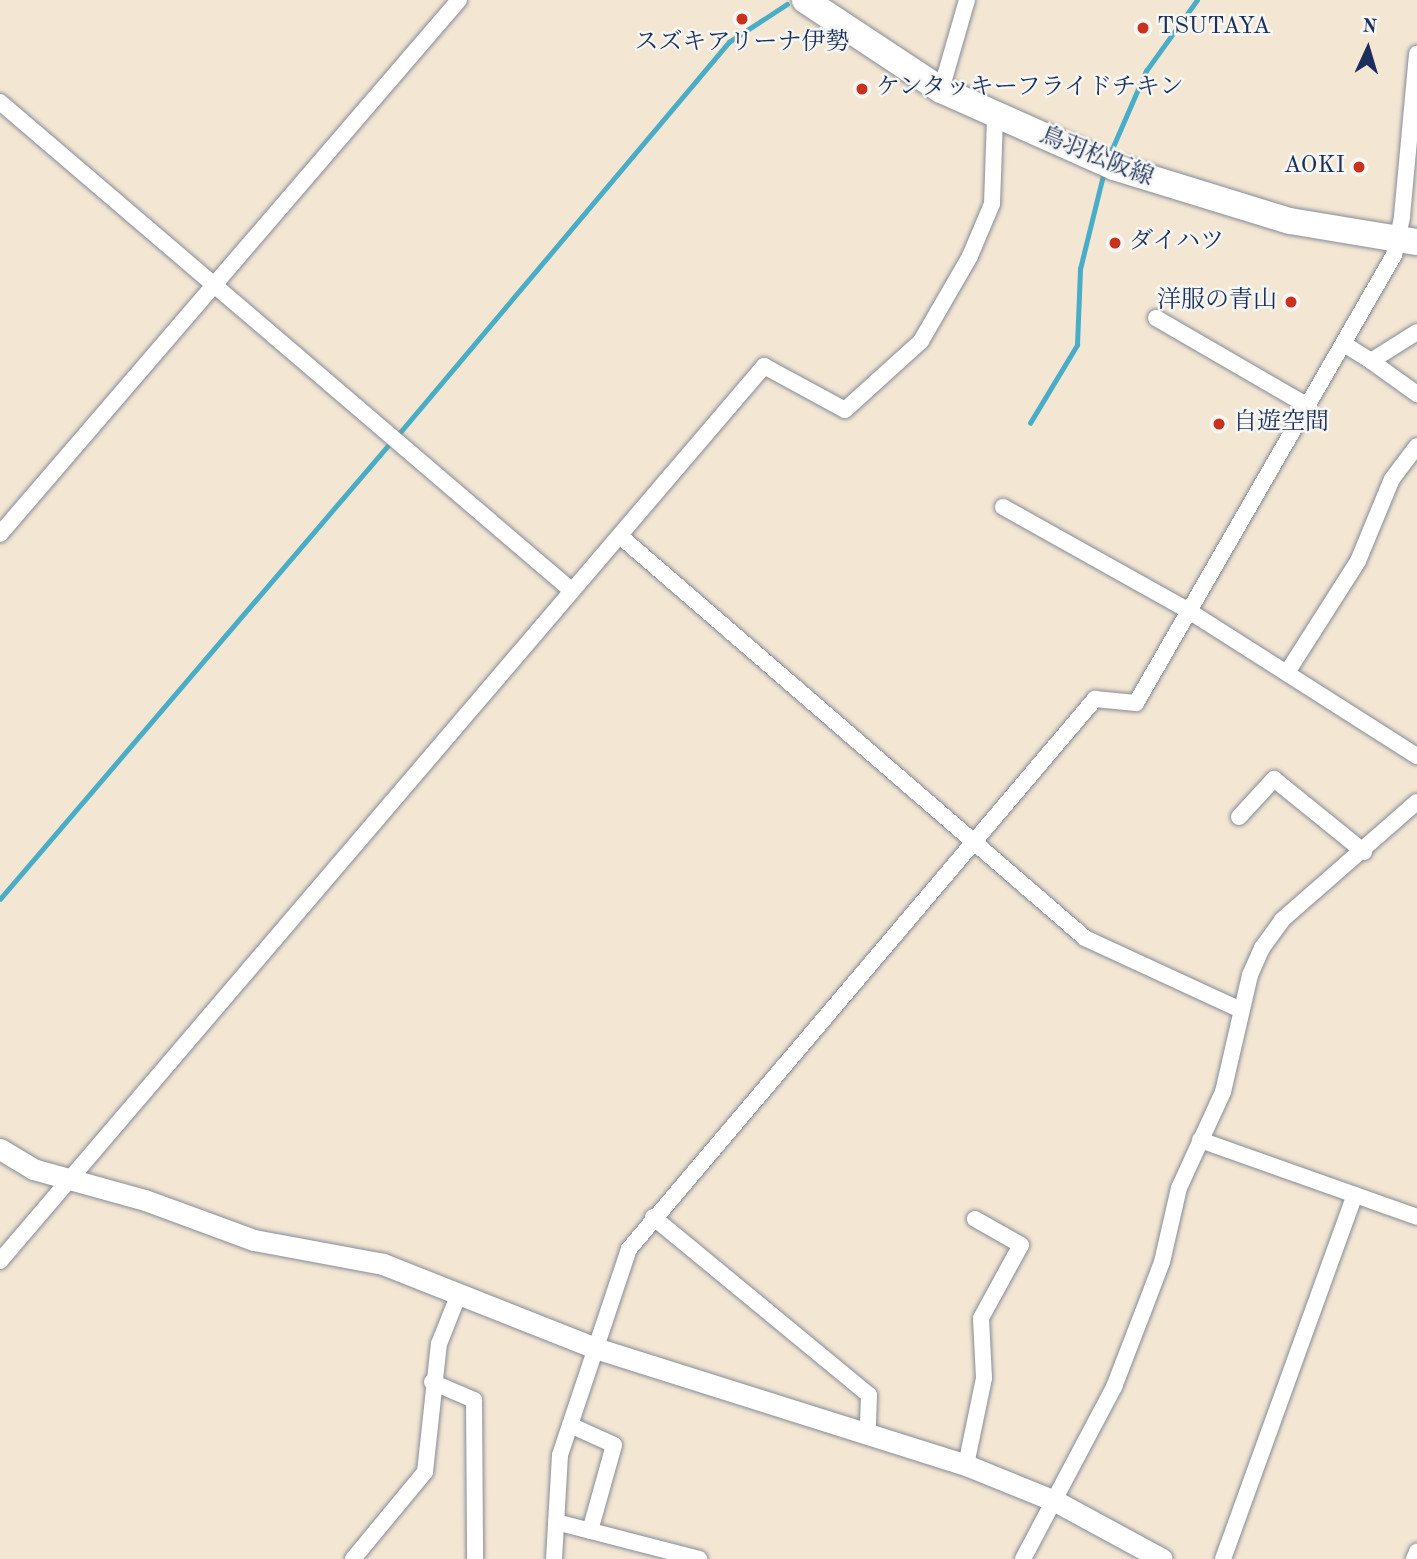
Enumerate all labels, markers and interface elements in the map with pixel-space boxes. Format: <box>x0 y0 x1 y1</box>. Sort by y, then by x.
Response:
marker: スズキアリーナ伊勢 <box>734 11 750 27</box>
place label: TSUTAYA <box>1157 14 1271 42</box>
north arrow <box>1333 14 1403 84</box>
text: N <box>1362 18 1377 38</box>
marker: TSUTAYA <box>1135 20 1151 36</box>
place label: スズキアリーナ伊勢 <box>634 30 850 58</box>
place label: ケンタッキーフライドチキン <box>876 75 1188 103</box>
marker: ケンタッキーフライドチキン <box>854 81 870 97</box>
street label: 鳥羽松阪線 <box>1035 122 1157 194</box>
place label: AOKI <box>1283 153 1345 181</box>
marker: AOKI <box>1351 159 1367 175</box>
place label: ダイハツ <box>1129 229 1225 257</box>
marker: ダイハツ <box>1107 235 1123 251</box>
place label: 洋服の青山 <box>1157 288 1277 316</box>
marker: 洋服の青山 <box>1283 294 1299 310</box>
place label: 自遊空間 <box>1233 410 1329 438</box>
marker: 自遊空間 <box>1211 416 1227 432</box>

